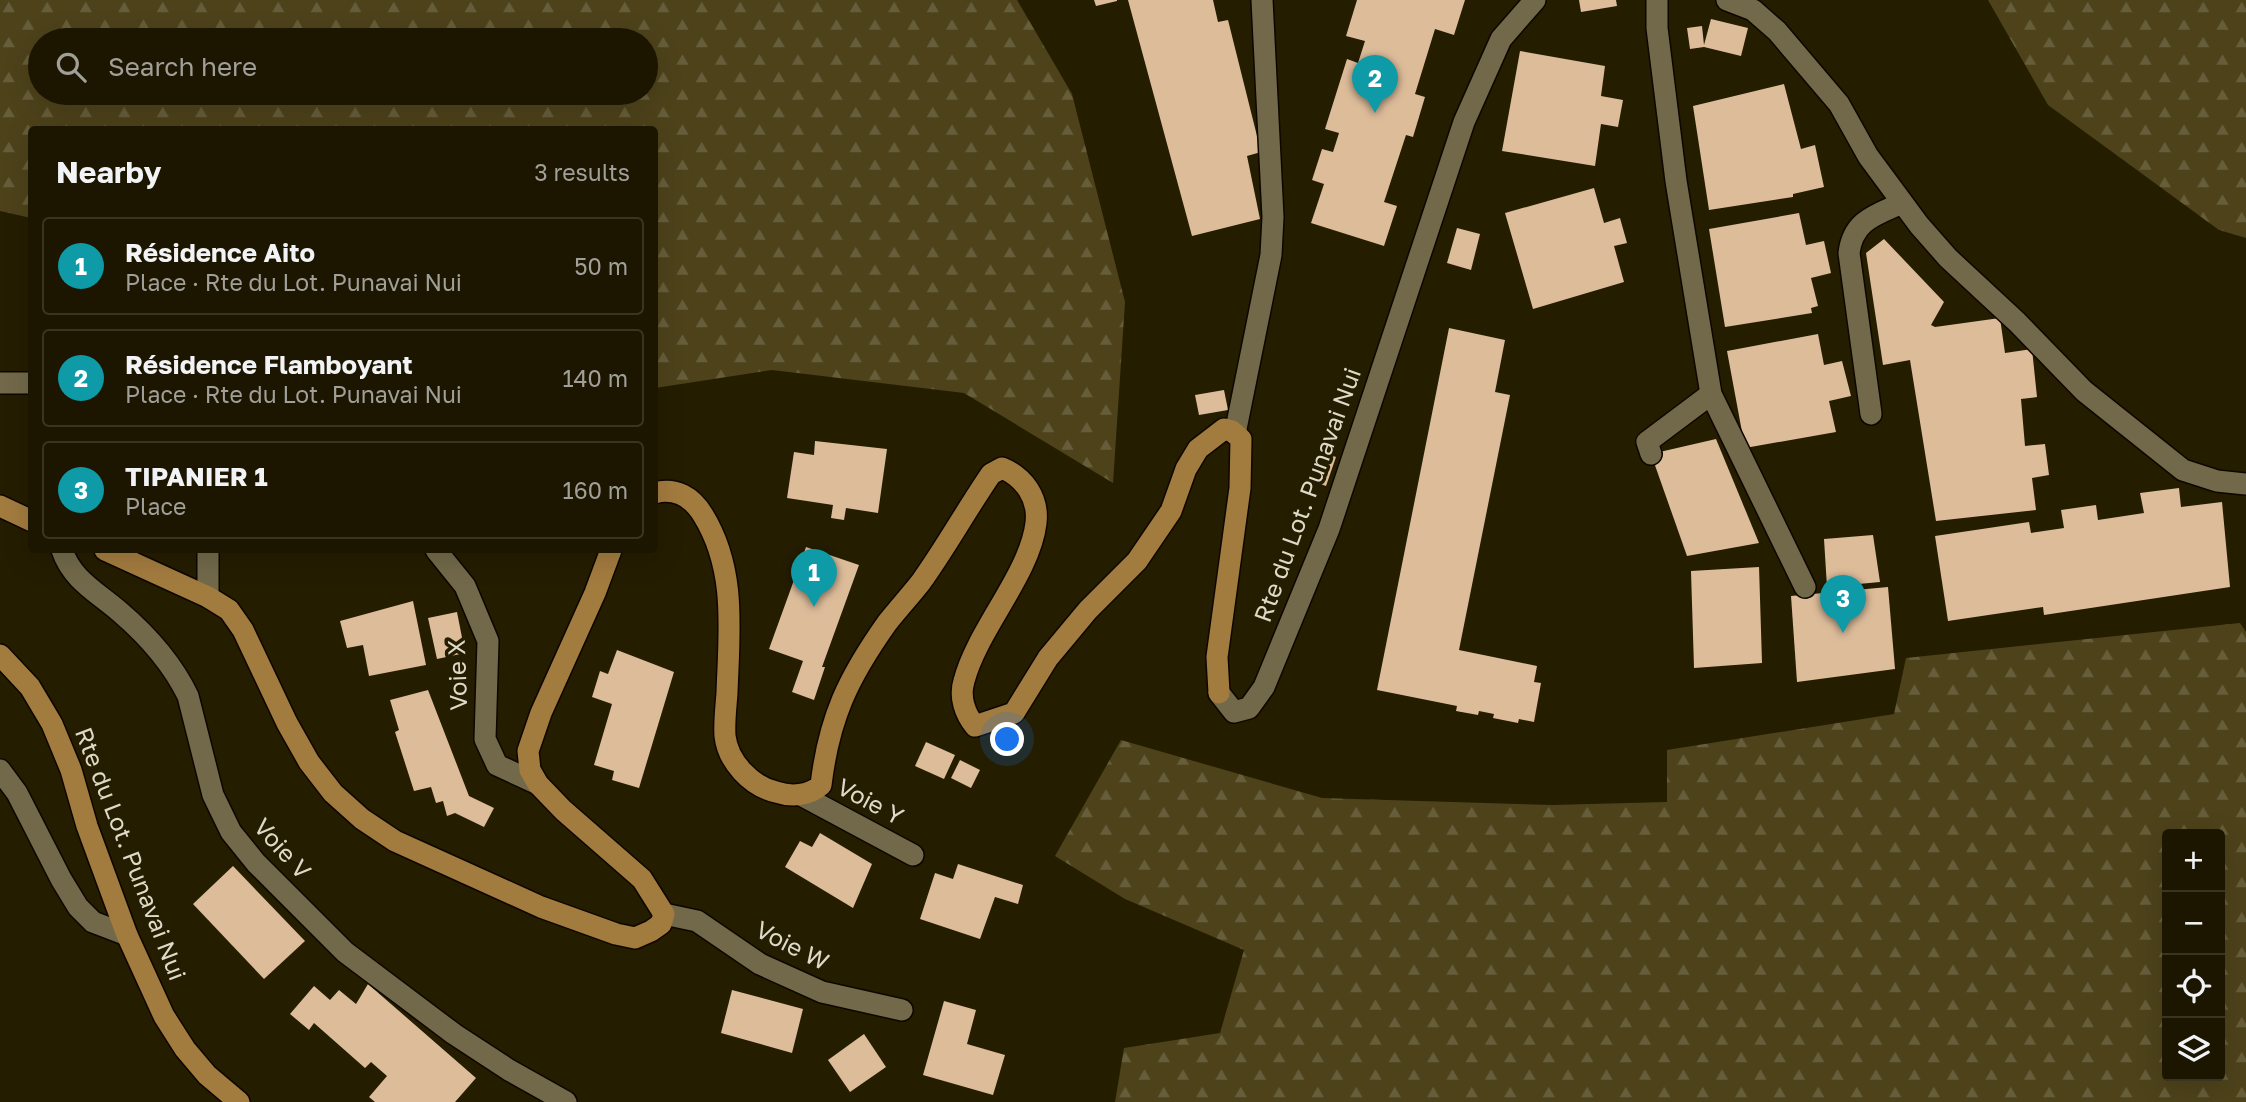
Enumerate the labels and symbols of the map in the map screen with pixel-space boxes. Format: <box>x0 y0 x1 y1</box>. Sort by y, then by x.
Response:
pin: 2 <box>1352 55 1398 113</box>
street label: Rte du Lot. Punavai Nui <box>1247 363 1366 626</box>
pin: 1 <box>791 549 837 607</box>
pin: 3 <box>1820 575 1866 633</box>
street label: Voie X <box>441 639 472 711</box>
your location <box>990 722 1024 756</box>
street label: Rte du Lot. Punavai Nui <box>70 723 193 984</box>
street label: Voie Y <box>833 771 909 830</box>
street label: Voie V <box>248 812 318 884</box>
street label: Voie W <box>751 914 834 975</box>

